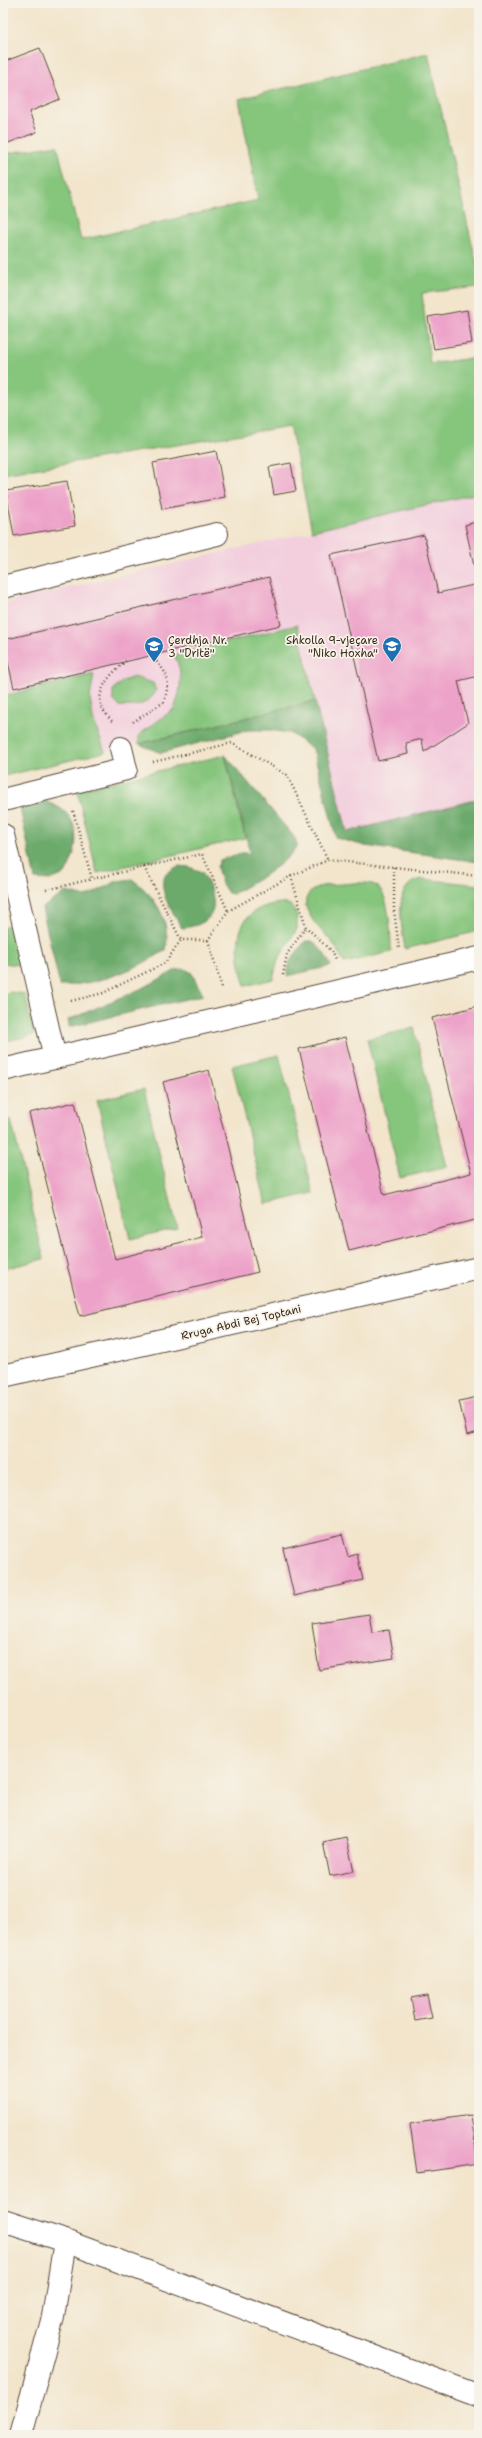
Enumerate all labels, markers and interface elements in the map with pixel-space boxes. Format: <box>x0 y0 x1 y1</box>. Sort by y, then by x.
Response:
place label: Çerdhja Nr. 3 "Dritë" <box>168 633 227 661</box>
place label: Shkolla 9-vjeçare "Niko Hoxha" <box>286 633 378 661</box>
school or university icon: Çerdhja Nr. 3 "Dritë" <box>143 635 165 663</box>
school or university icon: Shkolla 9-vjeçare "Niko Hoxha" <box>381 635 403 663</box>
street label: Rruga Abdi Bej Toptani <box>180 1301 303 1344</box>

